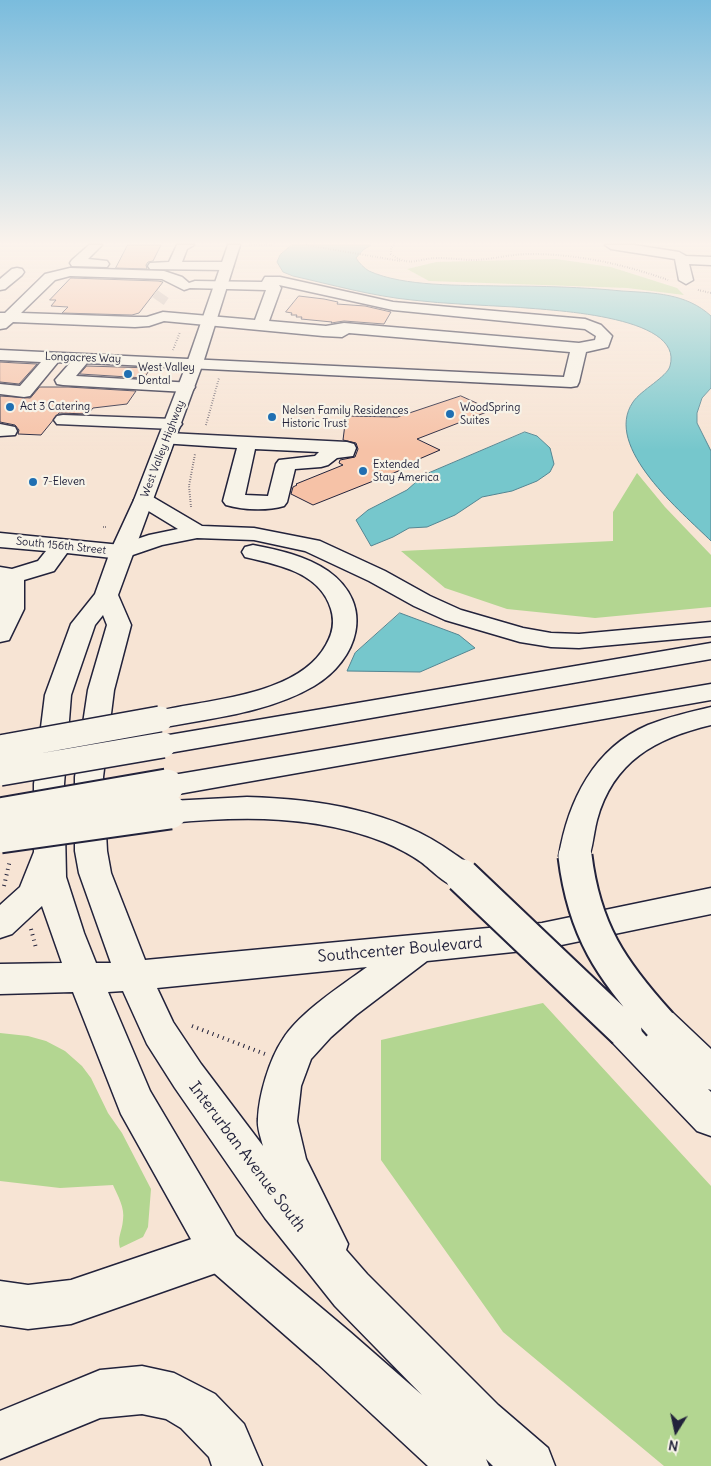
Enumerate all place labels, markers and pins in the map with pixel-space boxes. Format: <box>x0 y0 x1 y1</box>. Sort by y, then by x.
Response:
place label: West Valley Dental <box>138 361 195 387</box>
marker: West Valley Dental <box>122 368 134 380</box>
place label: Act 3 Catering <box>20 400 90 414</box>
marker: Act 3 Catering <box>4 401 16 413</box>
place label: WoodSpring Suites <box>460 401 520 427</box>
place label: Nelsen Family Residences Historic Trust <box>282 404 408 430</box>
marker: WoodSpring Suites <box>444 408 456 420</box>
marker: Nelsen Family Residences Historic Trust <box>266 411 278 423</box>
place label: Extended Stay America <box>373 458 439 484</box>
marker: Extended Stay America <box>357 465 369 477</box>
place label: 7-Eleven <box>43 475 85 489</box>
marker: 7-Eleven <box>27 476 39 488</box>

